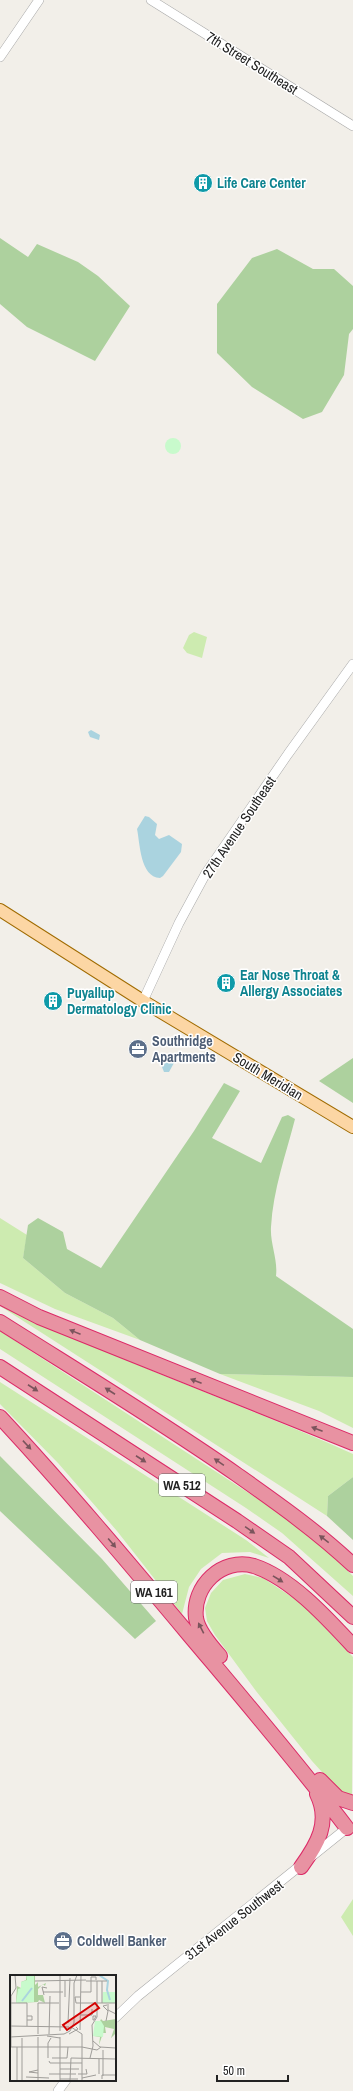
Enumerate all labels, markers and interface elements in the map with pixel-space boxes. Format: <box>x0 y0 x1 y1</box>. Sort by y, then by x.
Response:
street label: 7th Street Southeast <box>203 28 301 98</box>
building icon: Life Care Center <box>192 172 214 194</box>
place label: Life Care Center <box>217 174 306 192</box>
street label: 27th Avenue Southeast <box>198 773 280 881</box>
place label: Ear Nose Throat & Allergy Associates <box>240 966 342 1000</box>
building icon: Ear Nose Throat & Allergy Associates <box>215 972 237 994</box>
place label: Puyallup Dermatology Clinic <box>67 984 172 1018</box>
building icon: Puyallup Dermatology Clinic <box>42 990 64 1012</box>
place label: Southridge Apartments <box>152 1032 216 1066</box>
office icon: Southridge Apartments <box>127 1038 149 1060</box>
street label: South Meridian <box>230 1048 306 1104</box>
one-way arrow <box>69 1329 81 1335</box>
one-way arrow <box>189 1378 201 1384</box>
one-way arrow <box>27 1385 38 1392</box>
one-way arrow <box>105 1388 116 1395</box>
one-way arrow <box>310 1425 322 1431</box>
one-way arrow <box>22 1440 31 1450</box>
one-way arrow <box>136 1456 147 1463</box>
one-way arrow <box>214 1458 225 1466</box>
road number: WA 512 <box>159 1474 205 1496</box>
one-way arrow <box>245 1526 256 1534</box>
one-way arrow <box>319 1535 330 1543</box>
one-way arrow <box>108 1538 117 1548</box>
one-way arrow <box>272 1575 284 1582</box>
road number: WA 161 <box>131 1581 177 1603</box>
one-way arrow <box>197 1622 204 1633</box>
street label: 31st Avenue Southwest <box>181 1876 287 1964</box>
office icon: Coldwell Banker <box>52 1930 74 1952</box>
place label: Coldwell Banker <box>77 1932 167 1950</box>
inset map <box>10 1975 116 2081</box>
scale bar <box>217 2057 288 2083</box>
text: 50 m <box>223 2063 245 2079</box>

